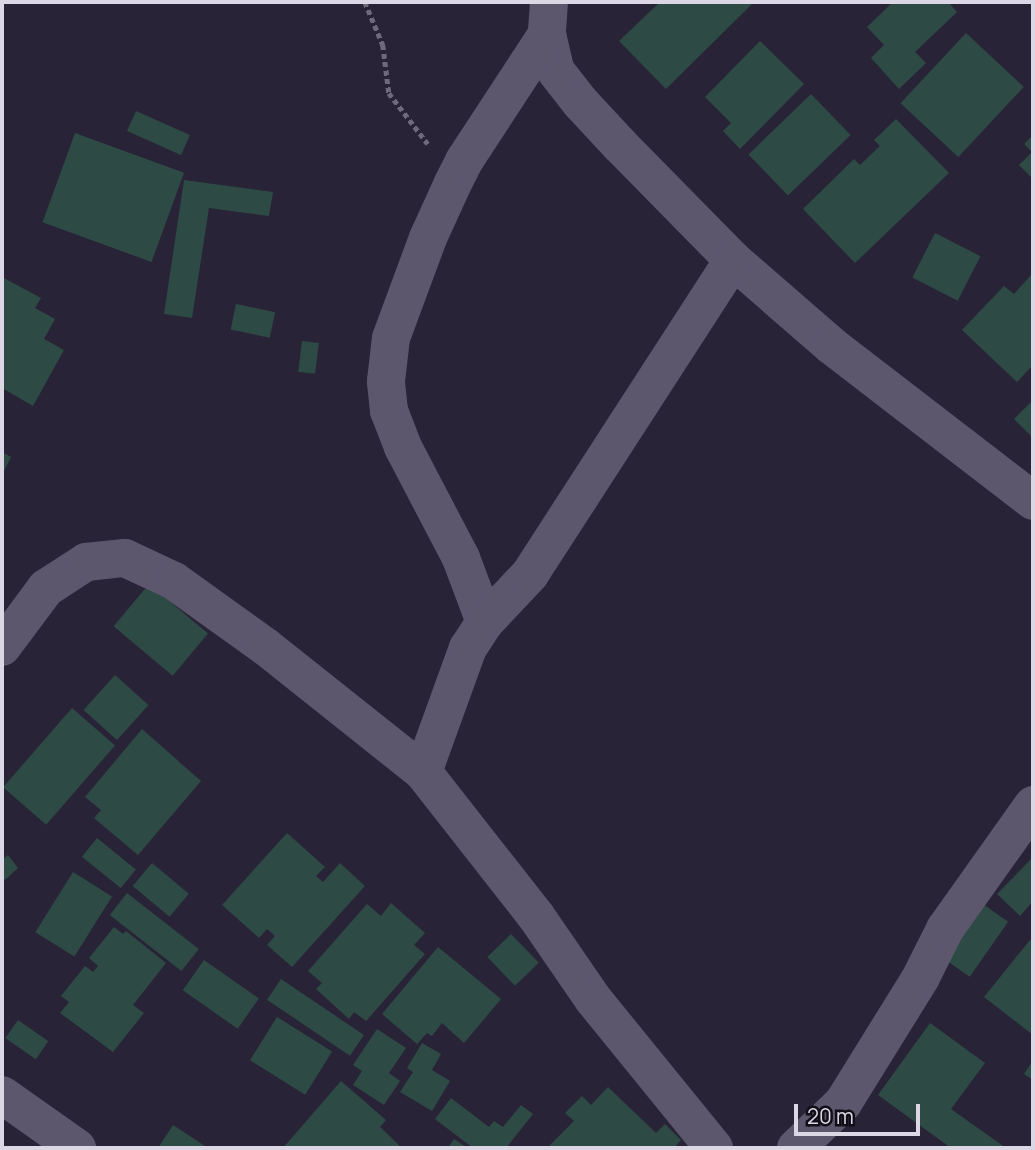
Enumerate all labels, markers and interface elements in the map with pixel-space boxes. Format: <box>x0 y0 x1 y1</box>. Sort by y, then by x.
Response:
scale bar <box>797 1090 923 1134</box>
text: 20 m <box>807 1102 854 1130</box>

